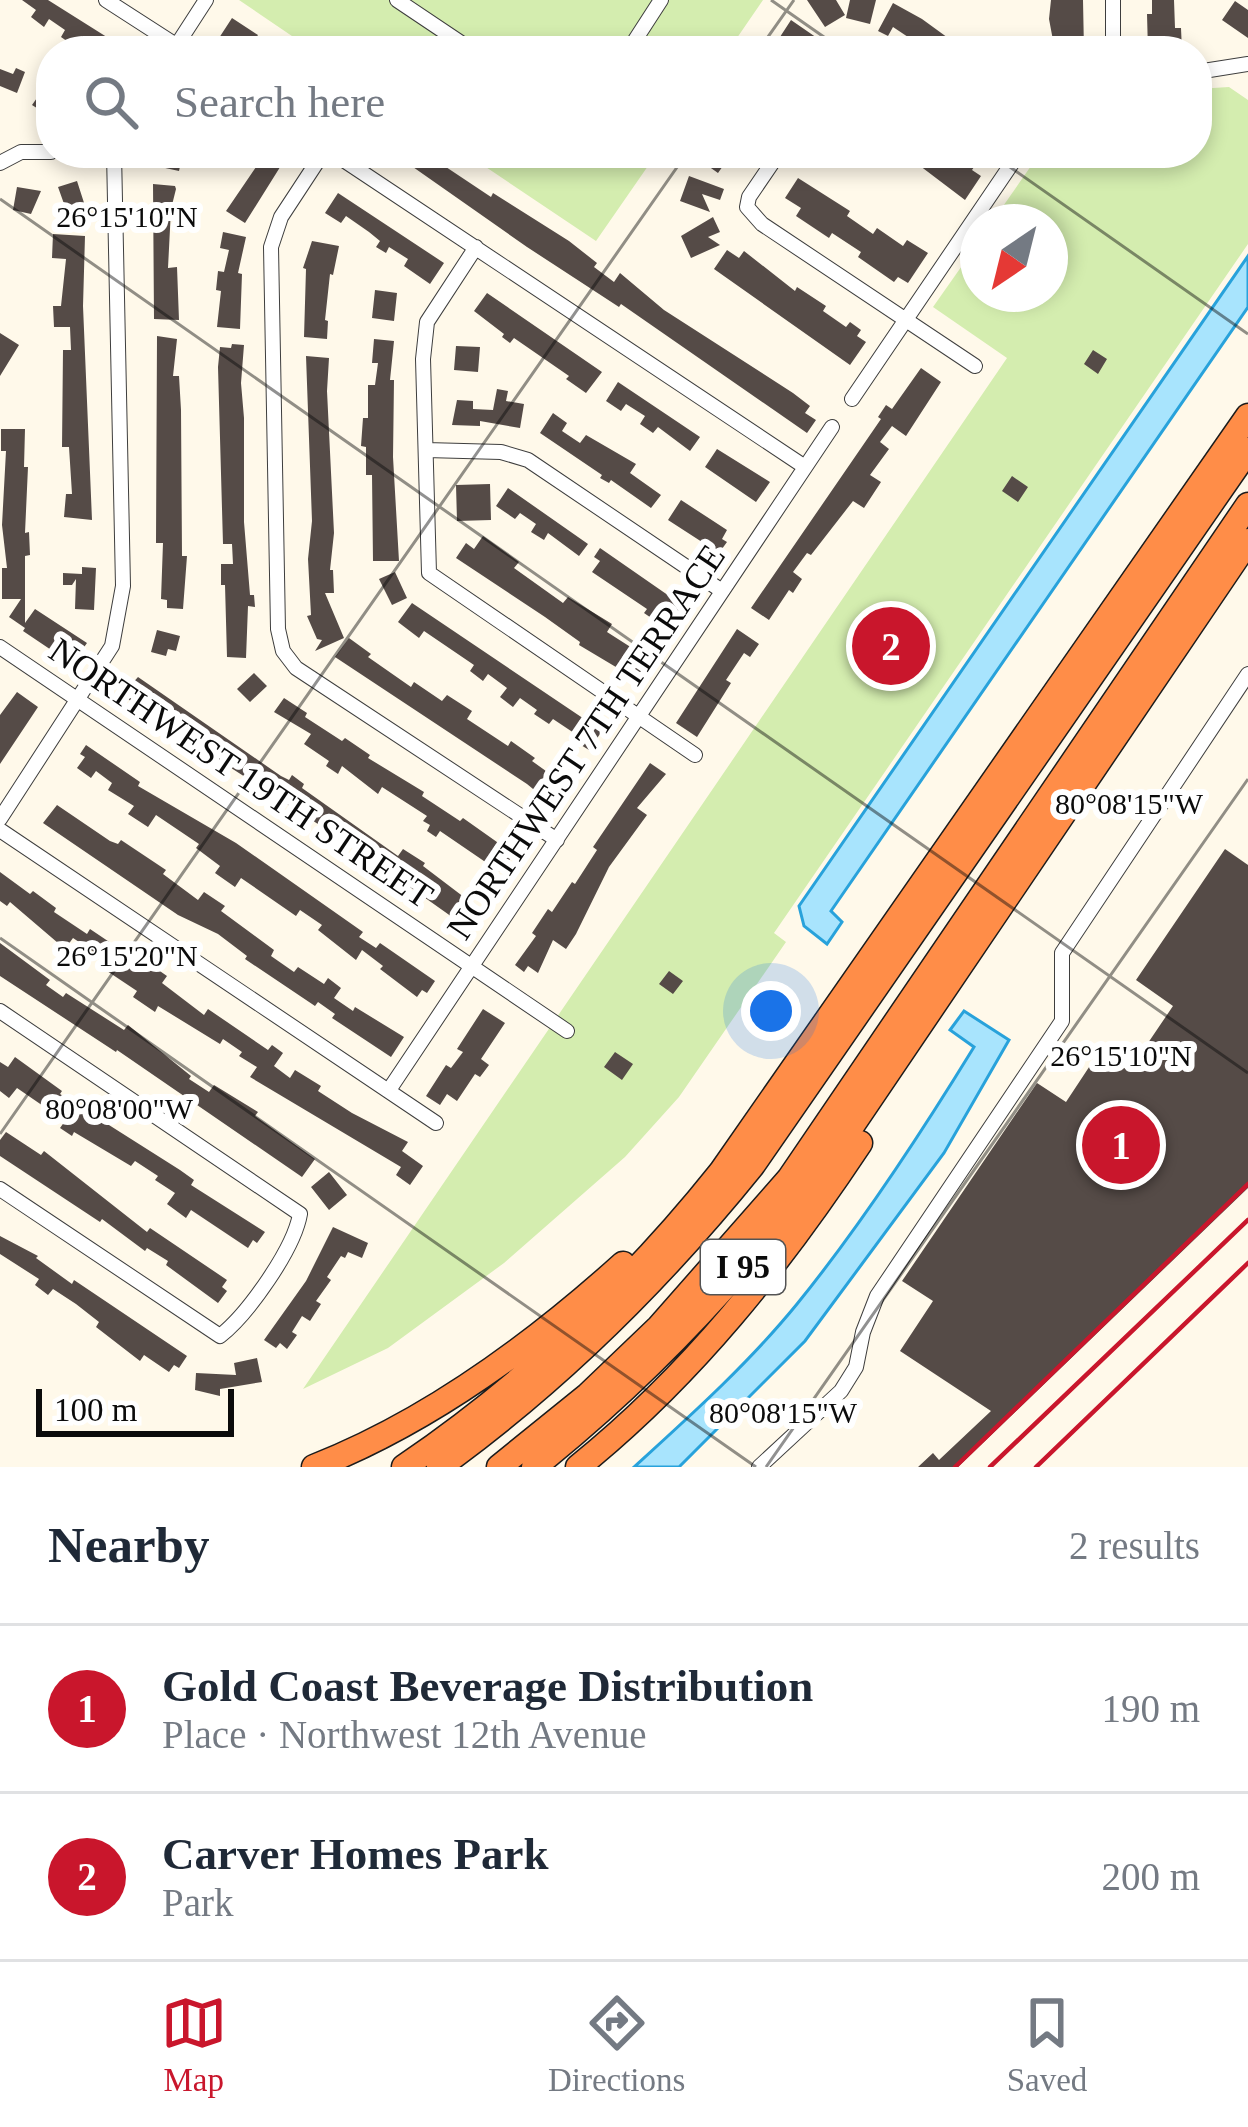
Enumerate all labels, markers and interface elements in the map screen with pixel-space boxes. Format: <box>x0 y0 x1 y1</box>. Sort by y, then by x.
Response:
search box <box>36 36 1212 168</box>
icon: search <box>78 69 144 135</box>
text: Search here <box>174 77 385 127</box>
text: 26°15'10"N <box>56 200 198 233</box>
north arrow <box>960 204 1068 312</box>
street label: NORTHWEST 7TH TERRACE <box>439 537 733 947</box>
pin: 2 <box>852 601 930 691</box>
street label: NORTHWEST 19TH STREET <box>42 630 440 916</box>
text: 80°08'15"W <box>1055 787 1204 820</box>
text: 26°15'20"N <box>56 939 198 972</box>
your location <box>741 981 801 1041</box>
text: 26°15'10"N <box>1050 1039 1192 1072</box>
text: 80°08'00"W <box>45 1092 194 1125</box>
pin: 1 <box>1082 1100 1160 1190</box>
road number: I 95 <box>701 1240 785 1294</box>
scale bar <box>36 1383 234 1436</box>
text: 100 m <box>54 1392 137 1428</box>
text: 80°08'15"W <box>709 1396 858 1429</box>
text: Nearby <box>48 1517 209 1573</box>
text: 2 results <box>1069 1524 1200 1567</box>
text: Gold Coast Beverage Distribution <box>162 1661 813 1711</box>
text: 1 <box>77 1687 97 1730</box>
text: 190 m <box>1101 1687 1200 1730</box>
text: Place · Northwest 12th Avenue <box>162 1713 647 1756</box>
text: Carver Homes Park <box>162 1829 549 1879</box>
text: 2 <box>77 1855 97 1898</box>
text: 200 m <box>1101 1855 1200 1898</box>
text: Park <box>162 1881 234 1924</box>
tab: Map <box>161 1990 227 2099</box>
tab: Directions <box>548 1990 685 2099</box>
tab: Saved <box>1007 1990 1087 2099</box>

